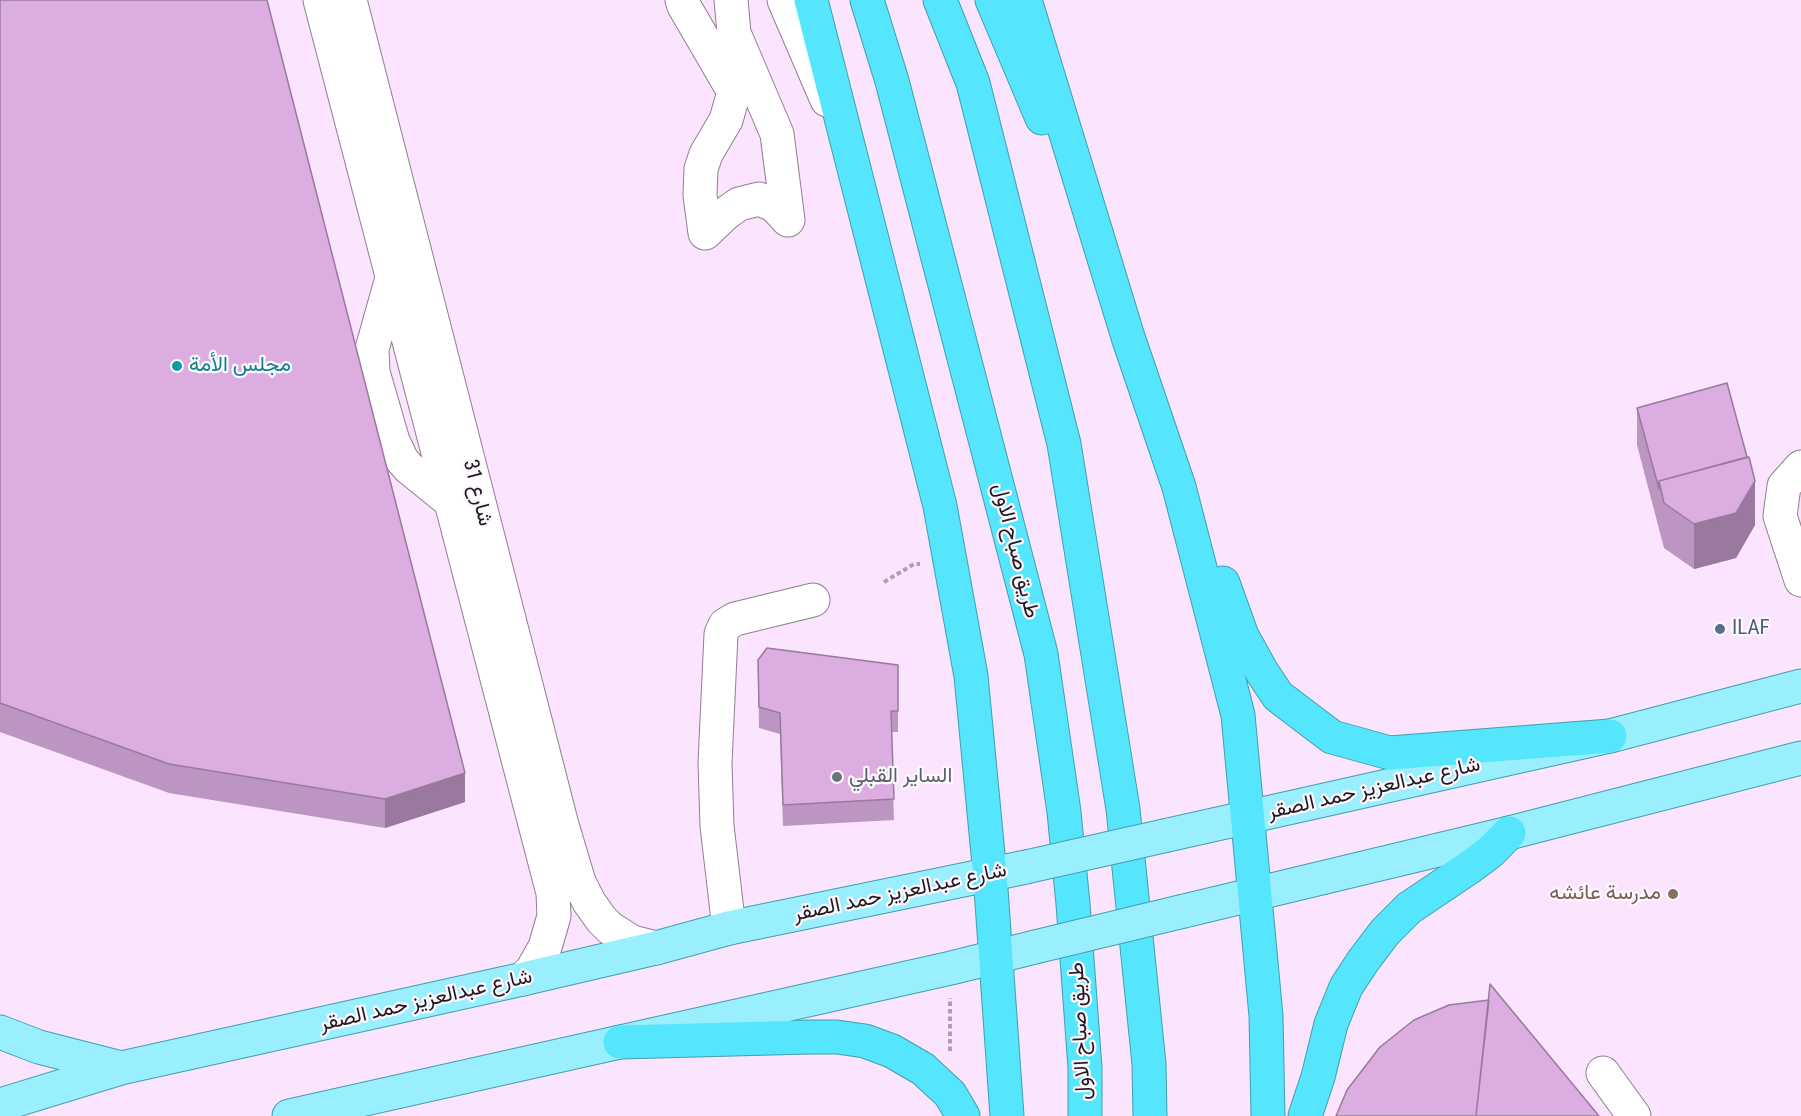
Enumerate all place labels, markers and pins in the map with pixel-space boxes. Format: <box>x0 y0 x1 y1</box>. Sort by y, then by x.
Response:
place label: مجلس الأمة <box>189 353 291 379</box>
marker: مجلس الأمة <box>170 359 184 373</box>
place label: ILAF <box>1732 616 1770 642</box>
marker: ILAF <box>1713 622 1727 636</box>
place label: الساير القبلي <box>849 764 952 790</box>
marker: الساير القبلي <box>830 770 844 784</box>
place label: مدرسة عائشه <box>1549 881 1661 907</box>
marker: مدرسة عائشه <box>1666 887 1680 901</box>

